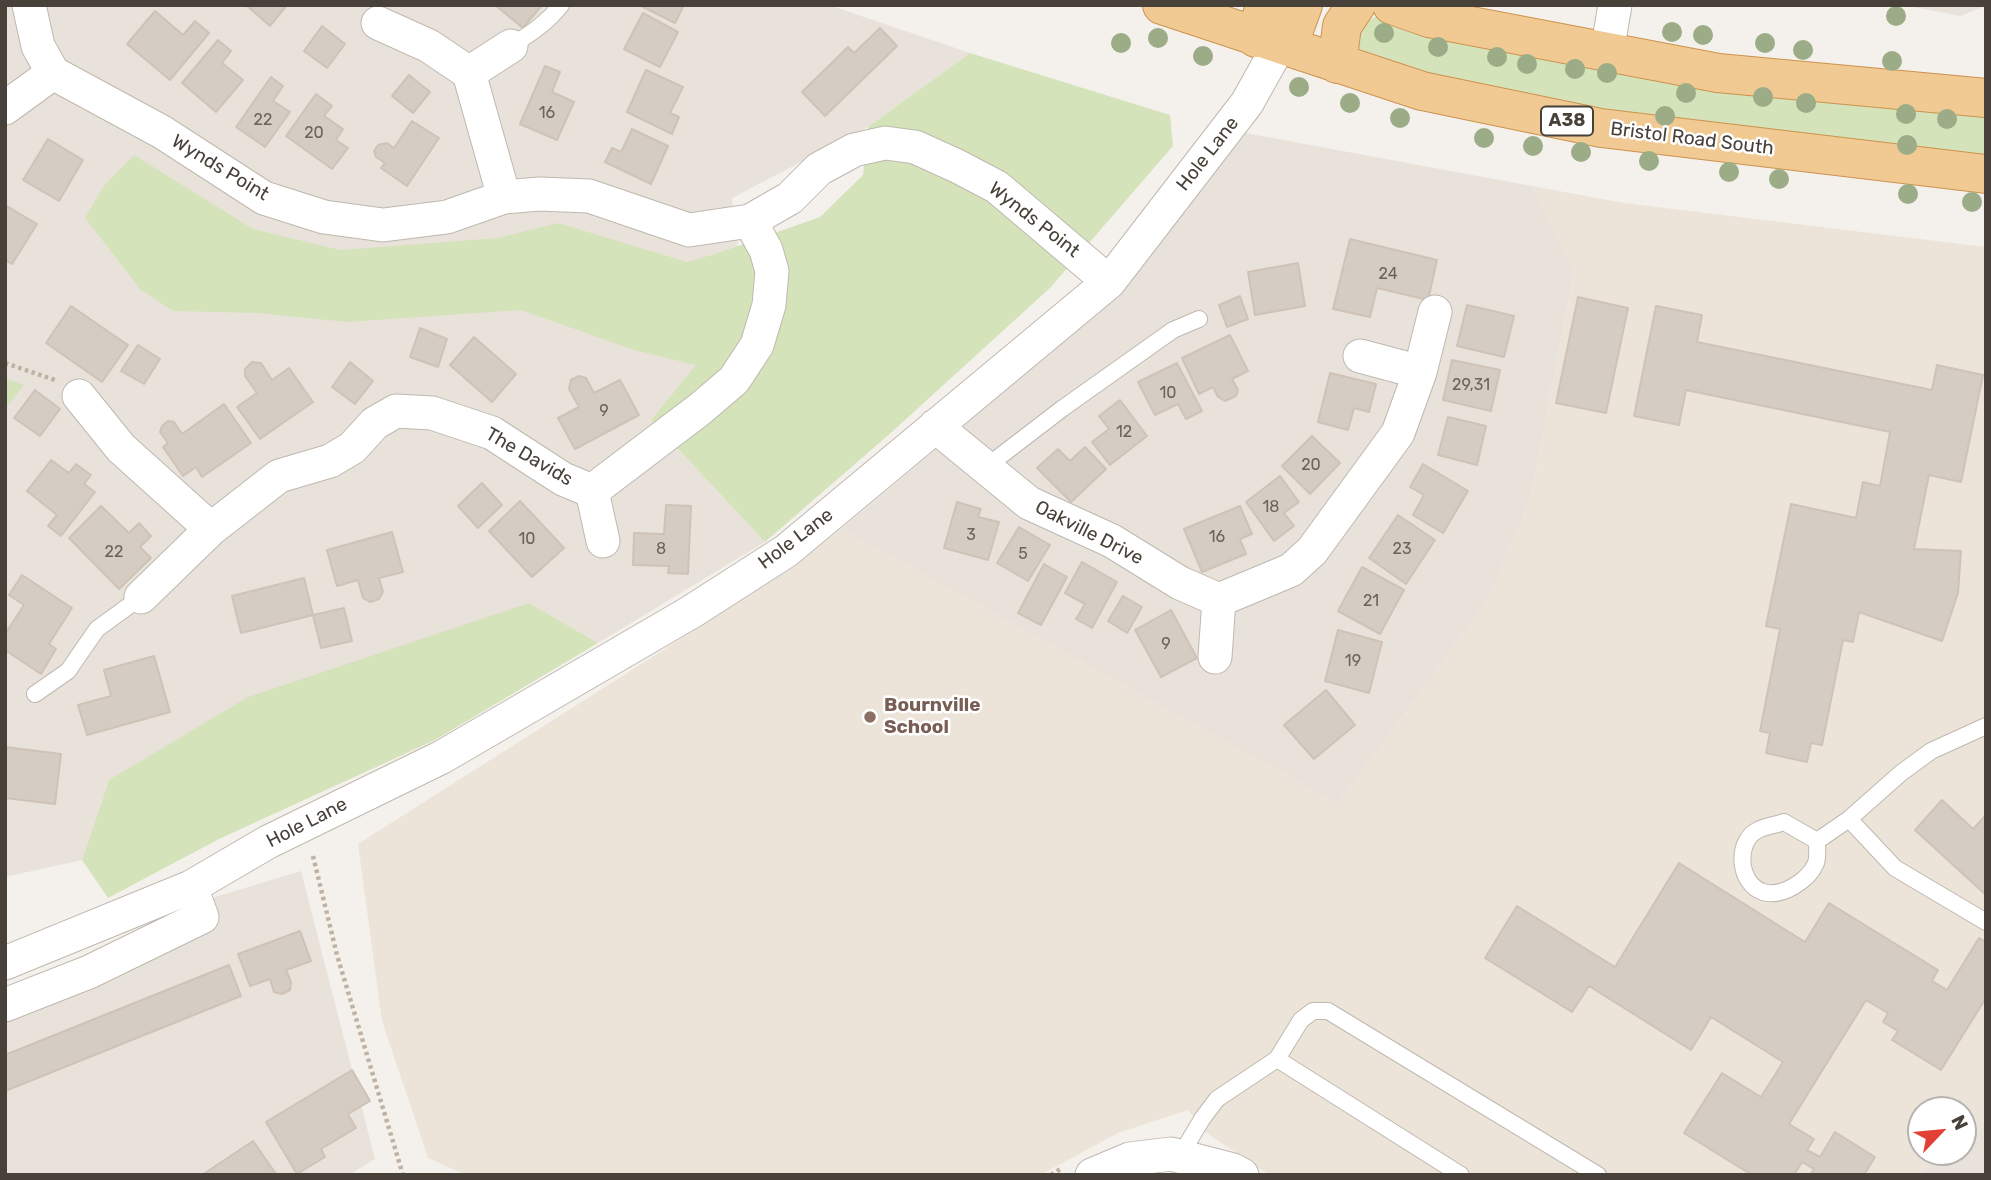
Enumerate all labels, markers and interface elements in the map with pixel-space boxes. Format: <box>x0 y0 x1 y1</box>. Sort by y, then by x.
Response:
house number: 16 <box>539 103 555 123</box>
road number: A38 <box>1541 106 1593 136</box>
house number: 22 <box>254 110 272 130</box>
street label: Hole Lane <box>1172 112 1244 196</box>
street label: Bristol Road South <box>1609 118 1775 160</box>
house number: 20 <box>304 123 324 143</box>
street label: Wynds Point <box>167 130 273 206</box>
street label: Wynds Point <box>984 177 1084 263</box>
house number: 24 <box>1378 264 1398 284</box>
house number: 29,31 <box>1452 375 1490 395</box>
house number: 10 <box>1159 383 1177 403</box>
house number: 9 <box>599 401 609 421</box>
house number: 12 <box>1116 422 1132 442</box>
street label: The Davids <box>481 423 577 491</box>
house number: 20 <box>1301 455 1321 475</box>
street label: Oakville Drive <box>1031 496 1147 570</box>
house number: 18 <box>1262 497 1280 517</box>
street label: Hole Lane <box>754 503 838 575</box>
house number: 3 <box>966 525 976 545</box>
house number: 16 <box>1209 527 1225 547</box>
house number: 10 <box>518 529 536 549</box>
house number: 8 <box>656 539 666 559</box>
house number: 23 <box>1392 539 1412 559</box>
house number: 22 <box>105 542 123 562</box>
house number: 5 <box>1018 544 1028 564</box>
house number: 21 <box>1363 591 1379 611</box>
house number: 9 <box>1161 634 1171 654</box>
house number: 19 <box>1345 651 1361 671</box>
place label: Bournville School <box>884 695 981 739</box>
marker: Bournville School <box>862 709 878 725</box>
street label: Hole Lane <box>263 793 351 853</box>
north arrow <box>1907 1096 1977 1166</box>
text: N <box>1946 1111 1973 1134</box>

